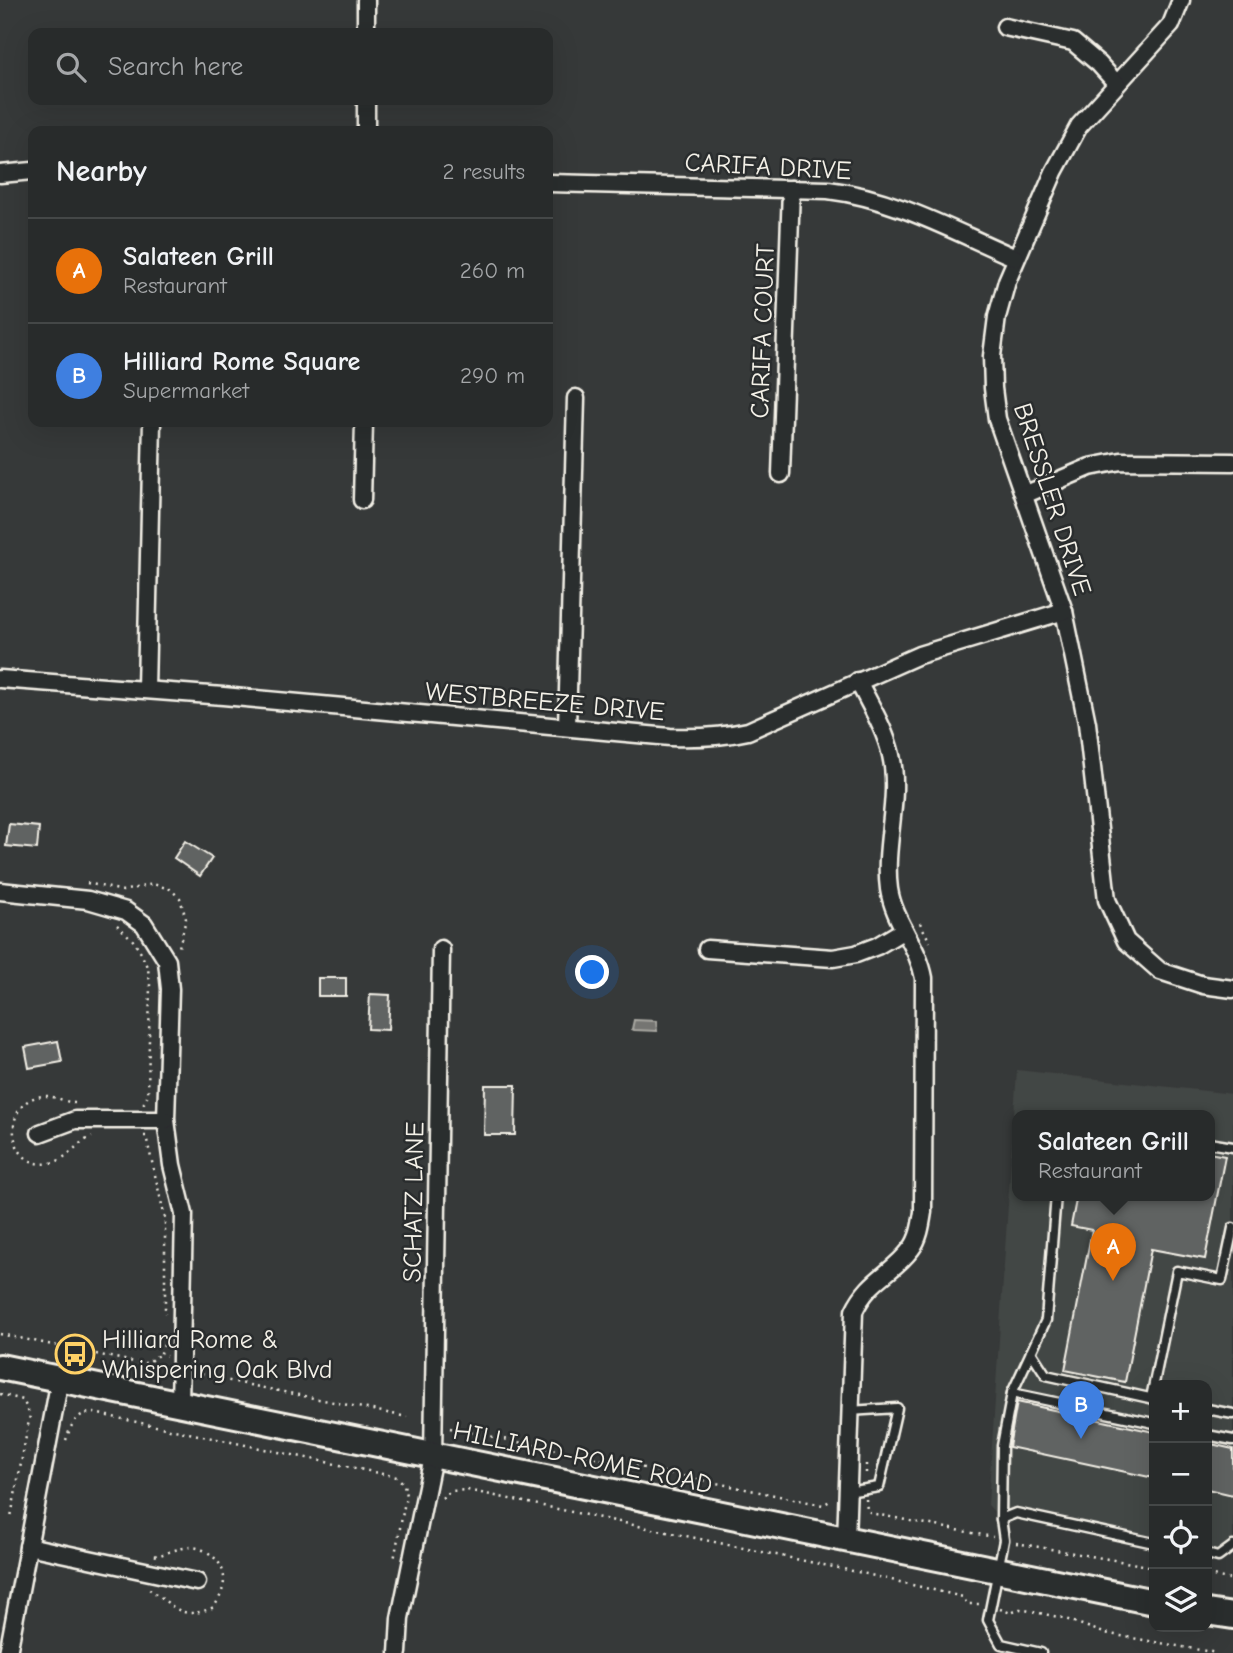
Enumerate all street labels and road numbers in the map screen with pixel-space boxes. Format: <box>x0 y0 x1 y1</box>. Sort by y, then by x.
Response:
street label: CARIFA DRIVE <box>684 148 852 186</box>
street label: CARIFA COURT <box>745 243 781 419</box>
street label: BRESSLER DRIVE <box>1007 399 1097 599</box>
street label: WESTBREEZE DRIVE <box>424 677 666 727</box>
street label: SCHATZ LANE <box>398 1121 430 1283</box>
street label: HILLIARD-ROME ROAD <box>450 1416 715 1500</box>

